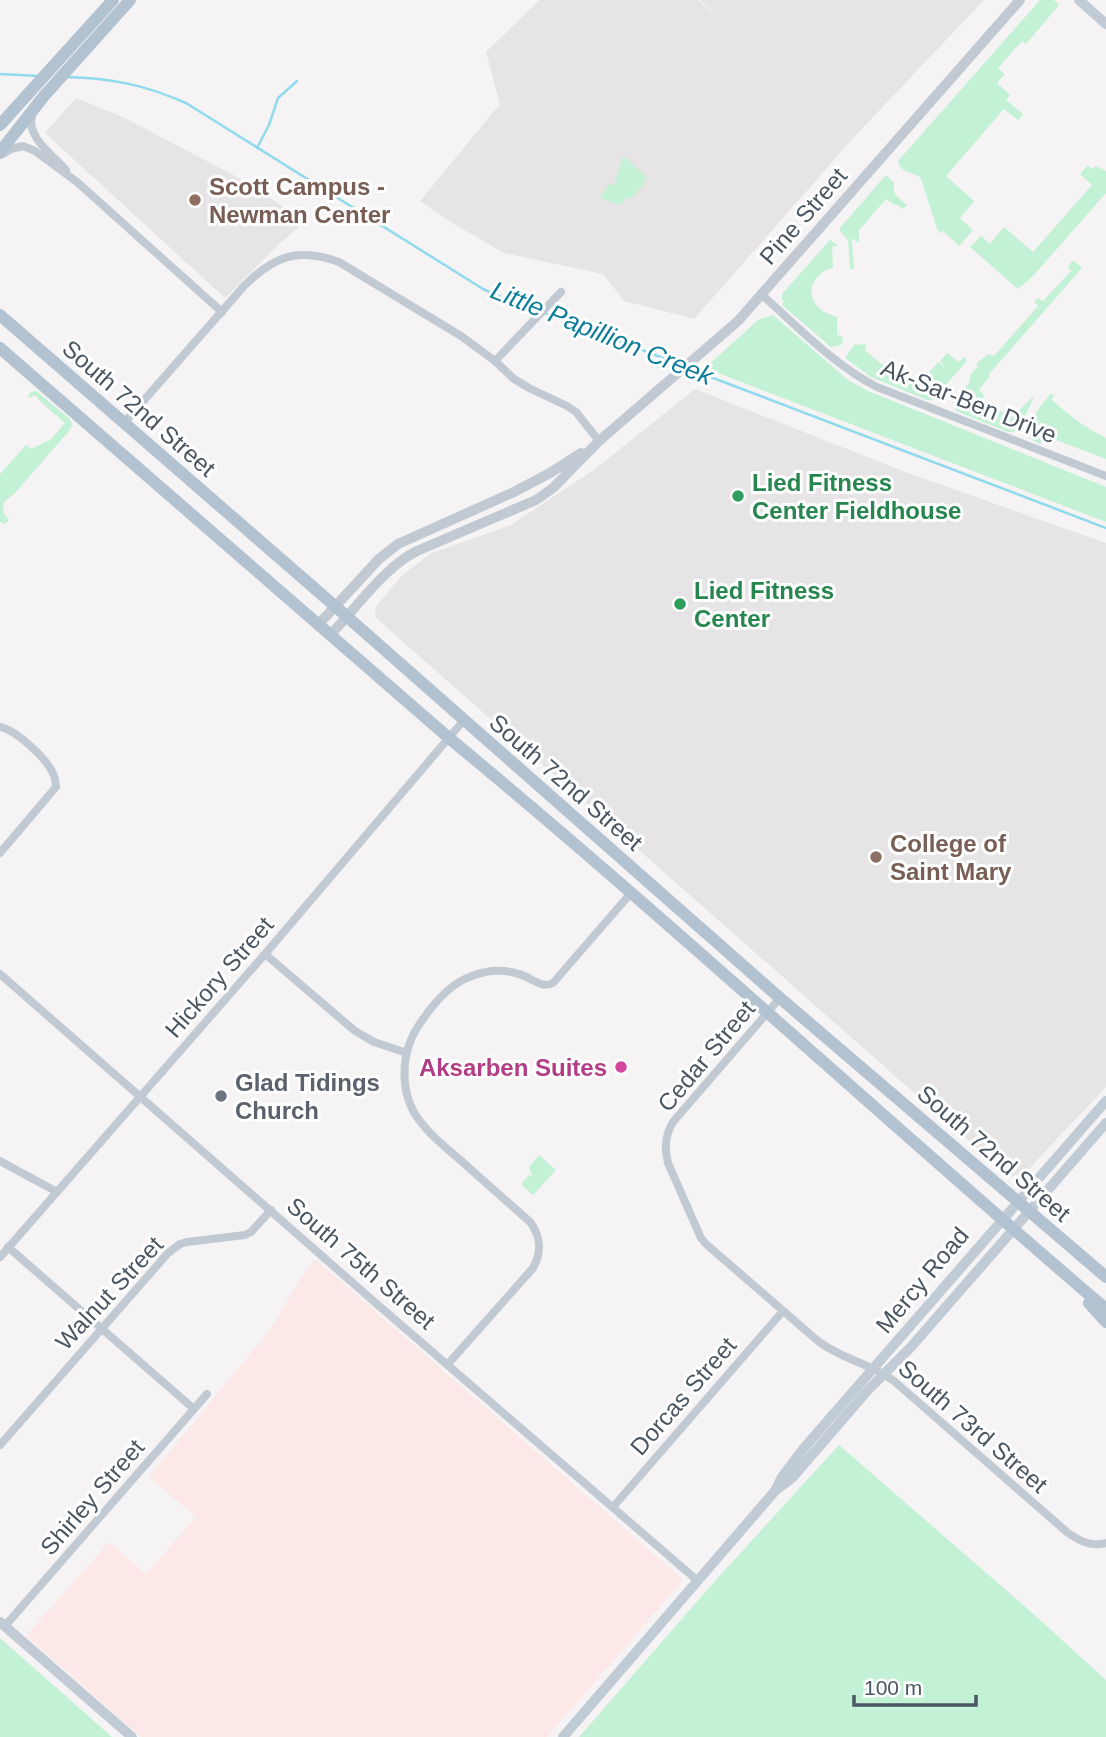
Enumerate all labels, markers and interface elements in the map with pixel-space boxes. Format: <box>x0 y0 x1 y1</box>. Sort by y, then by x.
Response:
street label: Pine Street <box>754 162 852 270</box>
place label: Scott Campus - Newman Center <box>209 173 390 228</box>
marker: Scott Campus - Newman Center <box>187 192 203 208</box>
water label: Little Papillion Creek <box>487 275 719 392</box>
street label: South 72nd Street <box>57 334 221 482</box>
street label: Ak-Sar-Ben Drive <box>877 354 1061 448</box>
place label: Lied Fitness Center Fieldhouse <box>752 469 961 524</box>
marker: Lied Fitness Center Fieldhouse <box>730 488 746 504</box>
place label: Lied Fitness Center <box>694 577 834 632</box>
marker: Lied Fitness Center <box>672 596 688 612</box>
street label: South 72nd Street <box>484 708 648 856</box>
place label: College of Saint Mary <box>890 830 1012 885</box>
marker: College of Saint Mary <box>868 849 884 865</box>
street label: Hickory Street <box>159 911 279 1043</box>
street label: Cedar Street <box>652 995 760 1117</box>
place label: Aksarben Suites <box>419 1054 607 1081</box>
marker: Aksarben Suites <box>613 1059 629 1075</box>
place label: Glad Tidings Church <box>235 1069 380 1124</box>
street label: South 72nd Street <box>912 1079 1076 1227</box>
marker: Glad Tidings Church <box>213 1088 229 1104</box>
street label: South 75th Street <box>282 1192 441 1335</box>
street label: Mercy Road <box>870 1222 974 1338</box>
street label: Walnut Street <box>50 1231 168 1355</box>
street label: Dorcas Street <box>625 1332 742 1460</box>
street label: South 73rd Street <box>893 1354 1053 1498</box>
street label: Shirley Street <box>35 1434 150 1560</box>
scale bar <box>854 1664 976 1708</box>
text: 100 m <box>864 1676 922 1699</box>

